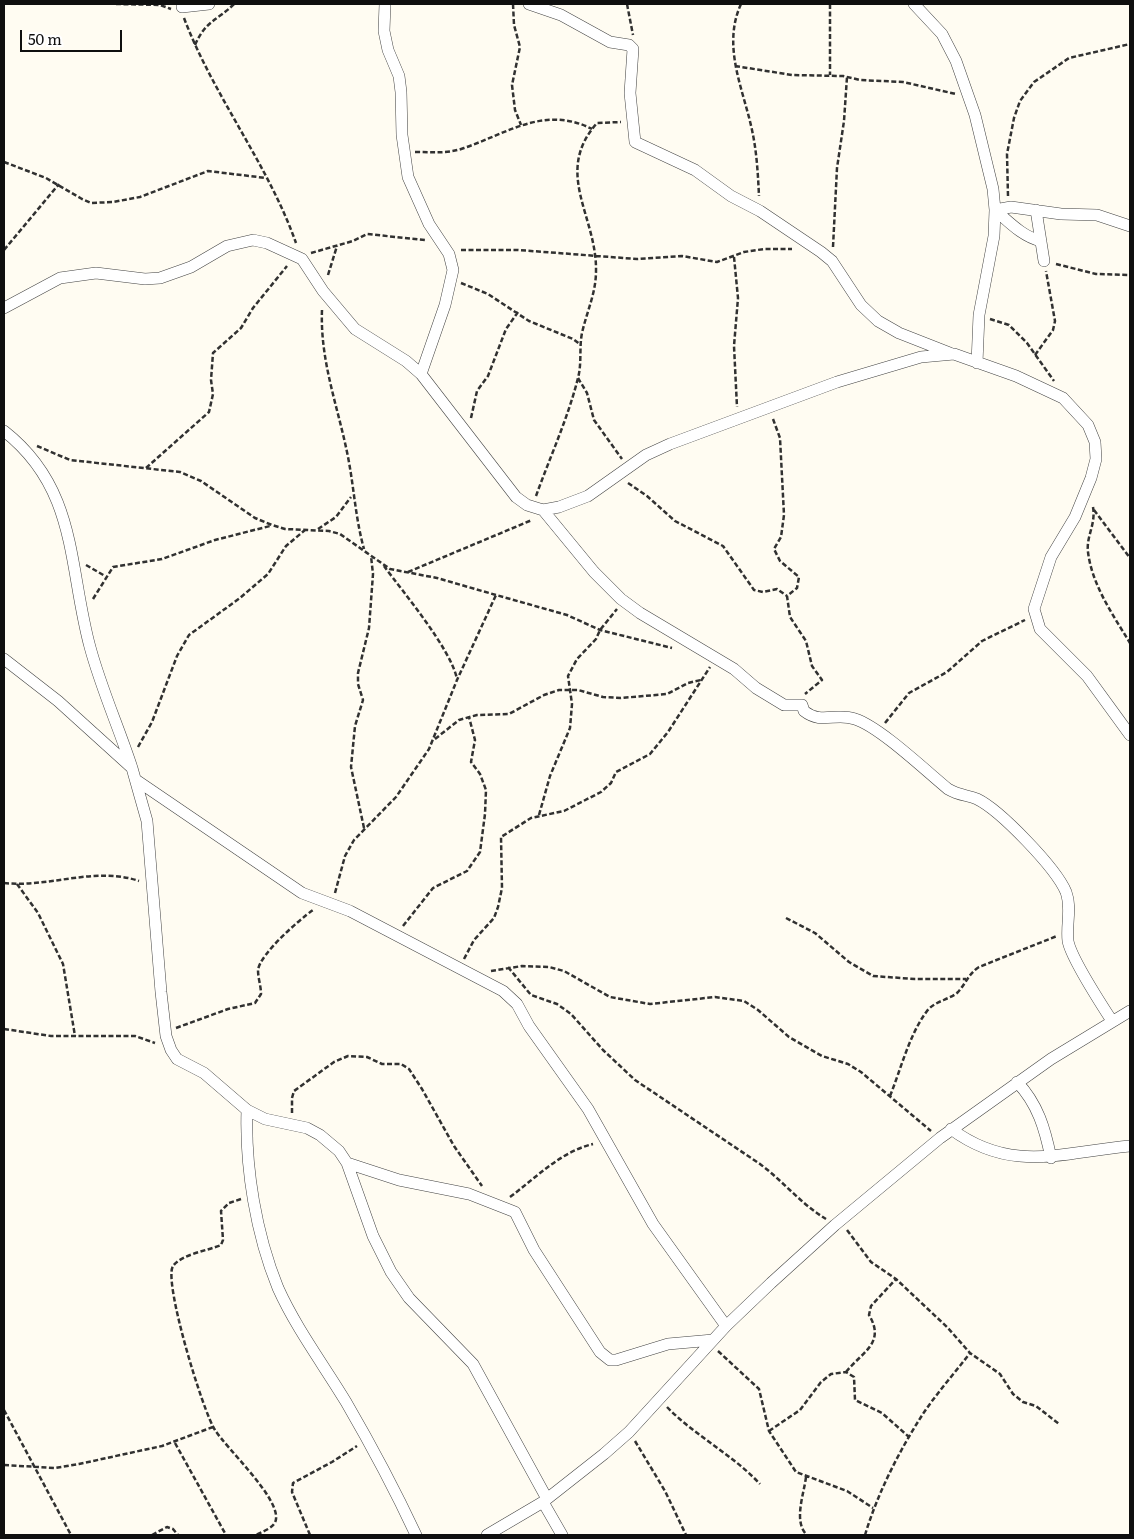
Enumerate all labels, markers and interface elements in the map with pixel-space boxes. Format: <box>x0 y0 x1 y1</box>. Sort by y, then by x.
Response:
scale bar <box>22 20 125 52</box>
text: 50 m <box>28 27 62 50</box>

